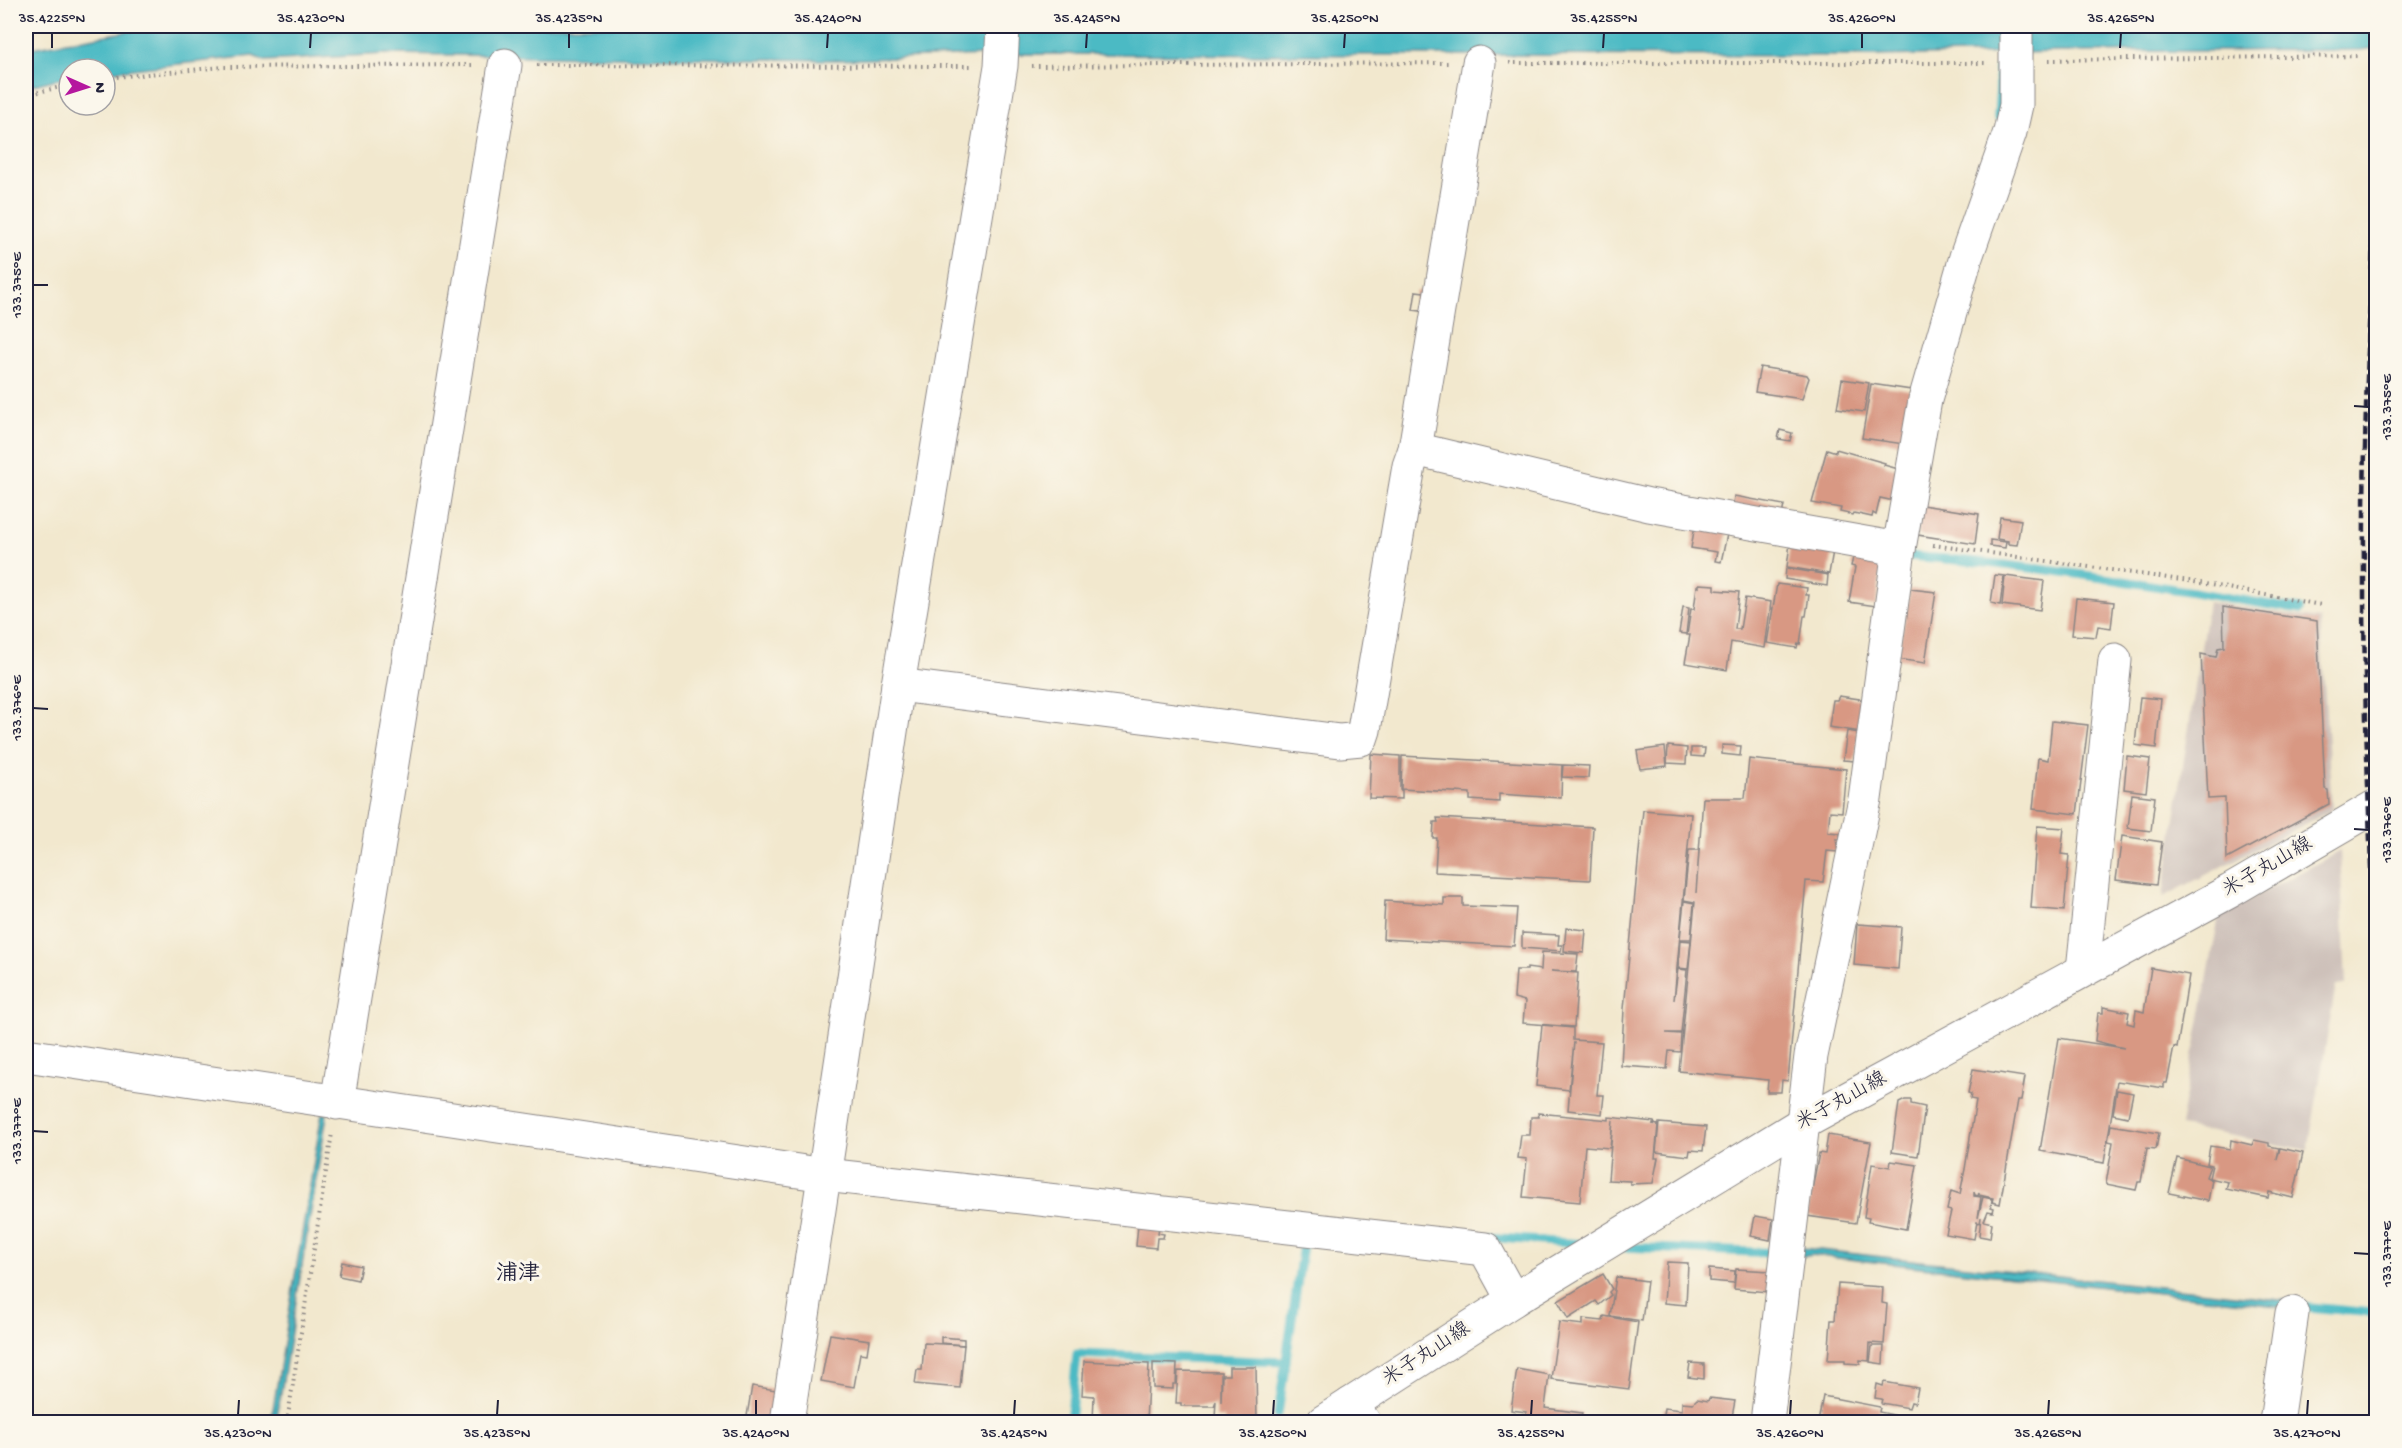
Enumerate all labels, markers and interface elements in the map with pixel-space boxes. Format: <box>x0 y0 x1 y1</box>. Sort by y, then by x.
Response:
text: 35.4225°N <box>18 10 86 28</box>
text: 35.4230°N <box>276 10 345 28</box>
text: 35.4235°N <box>534 10 603 28</box>
text: 35.4240°N <box>794 10 862 28</box>
text: 35.4245°N <box>1053 10 1120 28</box>
text: 35.4250°N <box>1310 10 1379 28</box>
text: 35.4255°N <box>1569 10 1638 28</box>
text: 35.4260°N <box>1827 10 1896 28</box>
text: 35.4265°N <box>2087 10 2155 28</box>
north arrow <box>57 57 117 117</box>
text: N <box>89 82 108 94</box>
text: 133.375°E <box>9 251 27 319</box>
text: 133.375°E <box>2379 373 2397 441</box>
text: 133.376°E <box>9 675 27 742</box>
text: 133.376°E <box>2379 797 2397 864</box>
street label: 米子丸山線 <box>2218 831 2317 903</box>
street label: 米子丸山線 <box>1792 1066 1891 1136</box>
text: 133.377°E <box>9 1097 27 1165</box>
text: 133.377°E <box>2379 1220 2397 1288</box>
district label: 浦津 <box>496 1261 540 1288</box>
street label: 米子丸山線 <box>1378 1316 1475 1392</box>
text: 35.4230°N <box>203 1425 272 1443</box>
text: 35.4235°N <box>462 1425 531 1443</box>
text: 35.4240°N <box>722 1425 790 1443</box>
text: 35.4245°N <box>980 1425 1047 1443</box>
text: 35.4250°N <box>1238 1425 1307 1443</box>
text: 35.4255°N <box>1496 1425 1565 1443</box>
text: 35.4260°N <box>1755 1425 1824 1443</box>
text: 35.4265°N <box>2014 1425 2082 1443</box>
text: 35.4270°N <box>2272 1425 2341 1443</box>

